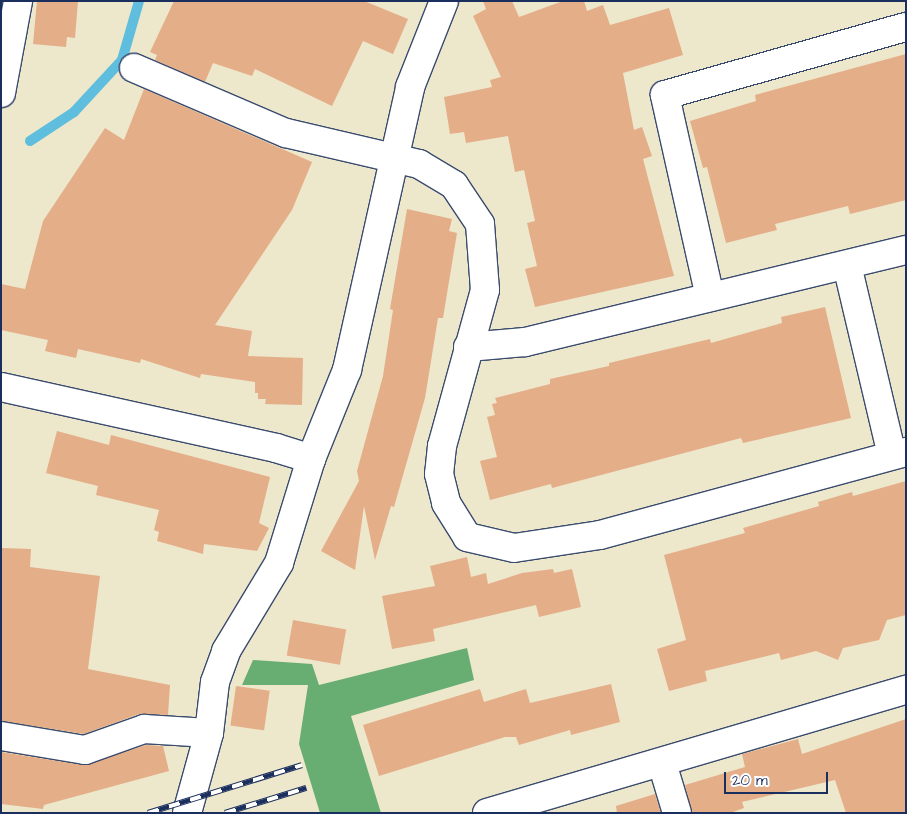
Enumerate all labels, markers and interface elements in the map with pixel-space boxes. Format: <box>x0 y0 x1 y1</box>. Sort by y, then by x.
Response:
scale bar <box>727 762 831 794</box>
text: 20 m <box>732 770 768 791</box>

